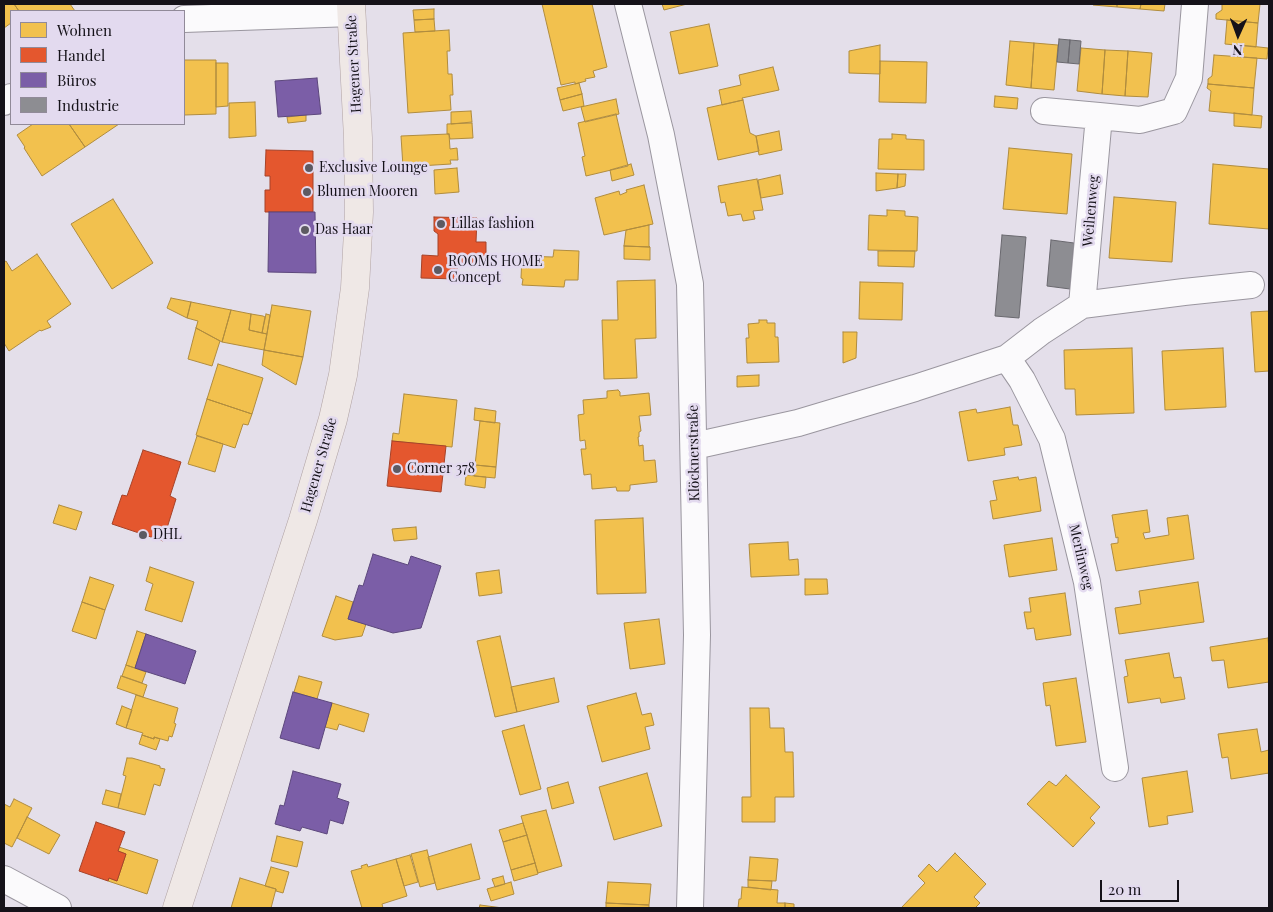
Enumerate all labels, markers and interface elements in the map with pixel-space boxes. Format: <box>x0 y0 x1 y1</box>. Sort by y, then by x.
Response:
legend <box>10 10 185 125</box>
north arrow <box>1213 10 1263 60</box>
street label: Hagener Straße <box>343 15 365 113</box>
text: Wohnen <box>57 20 112 40</box>
text: N <box>1232 41 1243 60</box>
text: Handel <box>57 45 105 65</box>
text: Büros <box>57 70 96 90</box>
text: Industrie <box>57 95 119 115</box>
place label: Exclusive Lounge <box>319 160 428 176</box>
marker: Exclusive Lounge <box>303 162 315 174</box>
street label: Weihenweg <box>1080 175 1102 247</box>
place label: Blumen Mooren <box>317 184 418 200</box>
marker: Blumen Mooren <box>301 186 313 198</box>
place label: Lillas fashion <box>451 216 534 232</box>
marker: Lillas fashion <box>435 218 447 230</box>
place label: Das Haar <box>315 222 372 238</box>
marker: Das Haar <box>299 224 311 236</box>
place label: ROOMS HOME Concept <box>448 254 542 286</box>
marker: ROOMS HOME Concept <box>432 264 444 276</box>
street label: Klöcknerstraße <box>685 405 703 501</box>
street label: Hagener Straße <box>297 416 341 514</box>
place label: Corner 378 <box>407 461 475 477</box>
marker: Corner 378 <box>391 463 403 475</box>
street label: Merlinweg <box>1065 523 1097 591</box>
place label: DHL <box>153 527 182 543</box>
marker: DHL <box>137 529 149 541</box>
scale bar <box>1103 870 1182 902</box>
text: 20 m <box>1108 879 1141 899</box>

